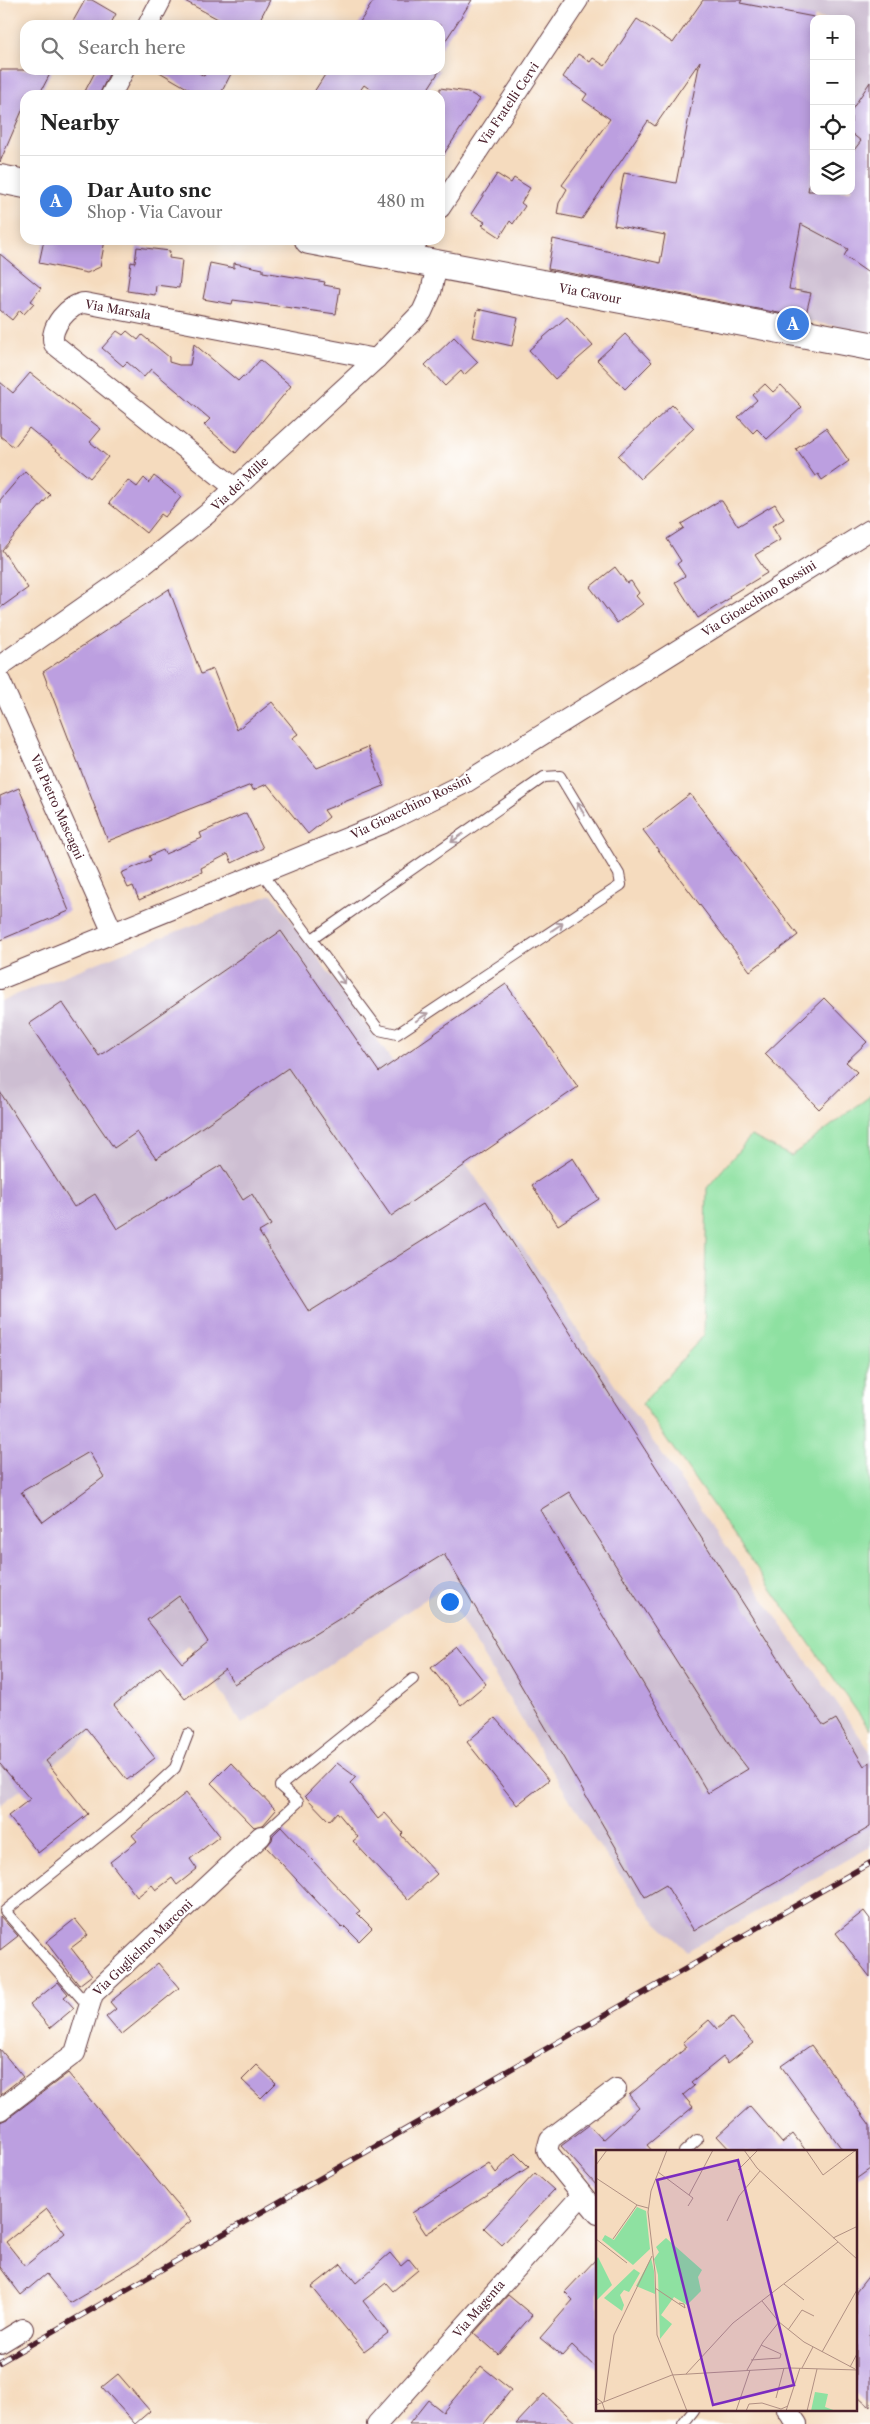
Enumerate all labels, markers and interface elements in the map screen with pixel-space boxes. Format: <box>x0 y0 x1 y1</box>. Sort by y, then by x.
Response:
map controls <box>810 15 855 195</box>
button: + <box>810 15 855 60</box>
search box <box>20 20 445 75</box>
icon: search <box>38 34 66 62</box>
text: Search here <box>78 36 186 59</box>
street label: Via Fratelli Cervi <box>475 59 542 149</box>
button: − <box>810 60 855 105</box>
button: locate <box>810 105 855 150</box>
text: Nearby <box>40 110 119 135</box>
button: layers <box>810 150 855 195</box>
text: Dar Auto snc <box>87 179 211 202</box>
text: A <box>50 191 62 211</box>
text: 480 m <box>377 191 425 211</box>
text: Shop · Via Cavour <box>87 202 223 222</box>
street label: Via Cavour <box>557 280 622 307</box>
street label: Via Marsala <box>83 296 153 323</box>
pin: A <box>777 305 809 343</box>
street label: Via dei Mille <box>207 453 271 514</box>
street label: Via Gioacchino Rossini <box>698 557 819 640</box>
street label: Via Pietro Mascagni <box>27 751 88 862</box>
street label: Via Gioacchino Rossini <box>347 771 474 843</box>
one-way arrow <box>575 803 585 817</box>
one-way arrow <box>450 833 464 843</box>
one-way arrow <box>550 922 564 932</box>
one-way arrow <box>336 971 346 985</box>
one-way arrow <box>415 1012 429 1022</box>
your location <box>437 1589 463 1615</box>
street label: Via Guglielmo Marconi <box>89 1896 196 2000</box>
inset map <box>596 2150 858 2412</box>
street label: Via Magenta <box>449 2276 508 2341</box>

